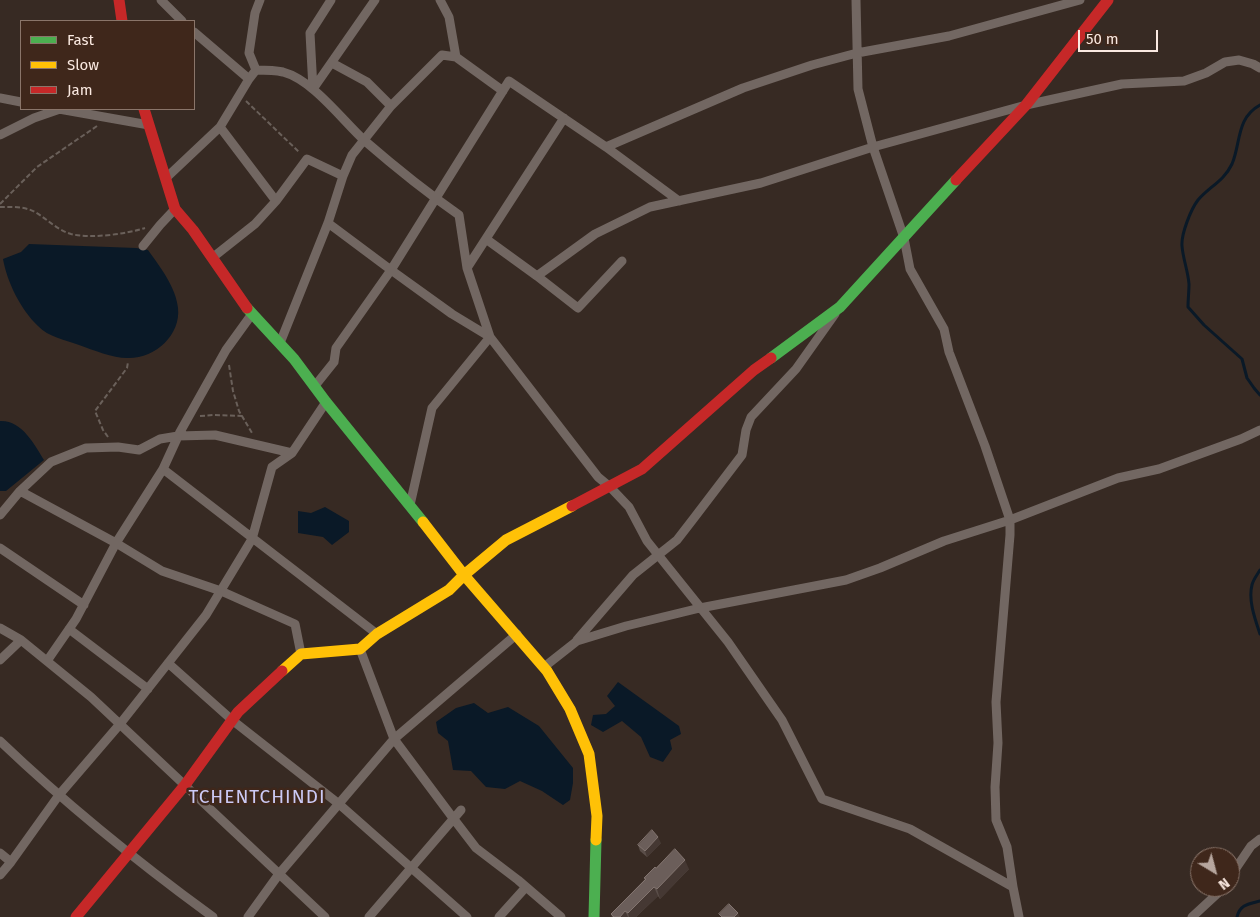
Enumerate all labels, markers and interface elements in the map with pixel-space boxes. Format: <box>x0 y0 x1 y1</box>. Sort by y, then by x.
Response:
legend <box>20 20 195 110</box>
scale bar <box>1080 20 1160 52</box>
text: 50 m <box>1086 30 1119 48</box>
text: Fast <box>67 31 94 49</box>
text: Slow <box>67 56 99 74</box>
text: Jam <box>67 81 93 99</box>
district label: TCHENTCHINDI <box>187 787 327 809</box>
north arrow <box>1190 847 1240 897</box>
text: N <box>1215 874 1233 893</box>

